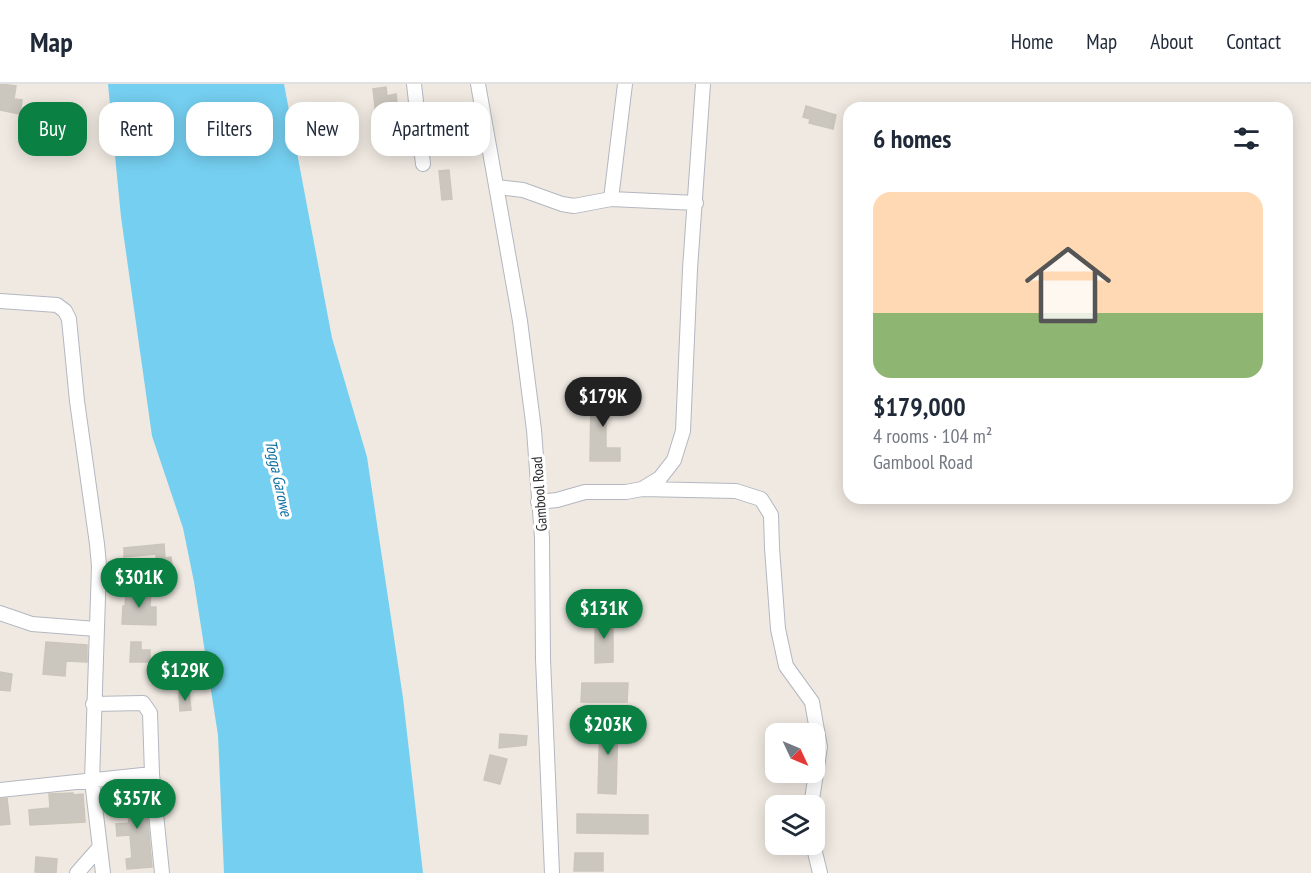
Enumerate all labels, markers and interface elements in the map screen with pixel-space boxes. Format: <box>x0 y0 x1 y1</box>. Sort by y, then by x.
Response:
text: Map <box>30 23 73 60</box>
text: Home <box>1011 28 1053 55</box>
text: Map <box>1086 28 1117 55</box>
text: About <box>1150 28 1193 55</box>
text: Contact <box>1226 28 1281 55</box>
chip: Buy <box>18 102 87 156</box>
chip: Rent <box>99 102 174 156</box>
chip: Filters <box>186 102 273 156</box>
chip: New <box>285 102 359 156</box>
chip: Apartment <box>371 102 490 156</box>
text: 6 homes <box>873 122 951 155</box>
icon: filters <box>1230 122 1263 155</box>
icon: home <box>1014 231 1122 339</box>
pin: $179K <box>561 377 645 428</box>
text: $179K <box>579 383 627 409</box>
text: $179,000 <box>873 390 966 423</box>
text: 4 rooms · 104 m² <box>873 423 992 449</box>
water label: Togga Garowe <box>261 438 297 519</box>
text: Gambool Road <box>873 449 973 475</box>
street label: Gambool Road <box>527 456 551 532</box>
pin: $301K <box>97 558 181 609</box>
text: $301K <box>115 564 163 590</box>
pin: $131K <box>562 589 646 640</box>
text: $131K <box>580 595 628 621</box>
pin: $129K <box>143 651 227 702</box>
text: $129K <box>161 657 209 683</box>
pin: $203K <box>566 705 650 756</box>
text: $203K <box>584 711 632 737</box>
north arrow <box>765 723 825 783</box>
map controls <box>765 723 825 855</box>
pin: $357K <box>95 779 179 830</box>
text: $357K <box>113 785 161 811</box>
button: layers <box>765 795 825 855</box>

